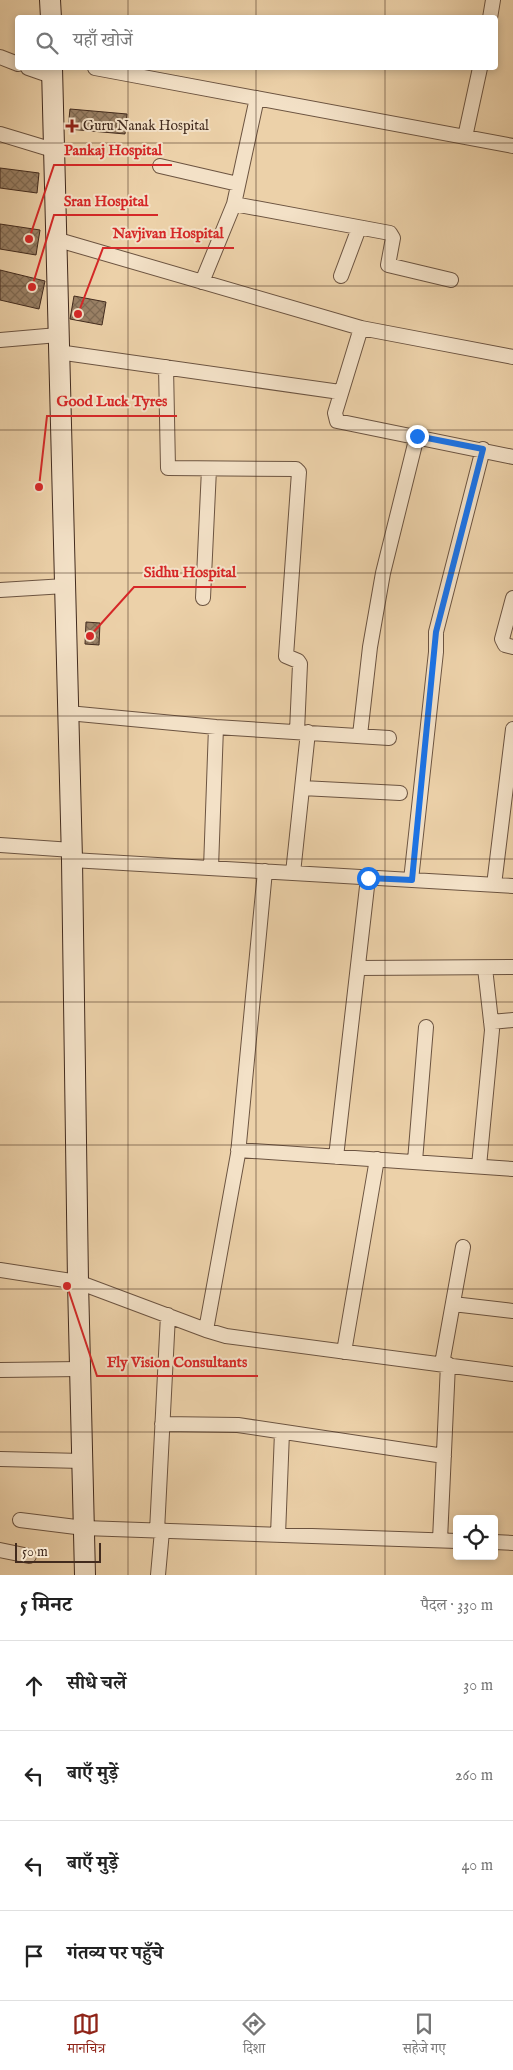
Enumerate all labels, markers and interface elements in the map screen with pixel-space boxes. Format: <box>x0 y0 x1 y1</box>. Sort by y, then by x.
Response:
search box <box>15 15 498 70</box>
icon: search <box>33 29 61 57</box>
text: यहाँ खोजें <box>73 29 133 53</box>
place label: Guru Nanak Hospital <box>83 117 209 135</box>
marker: Guru Nanak Hospital <box>65 119 79 133</box>
callout: Pankaj Hospital <box>54 135 172 165</box>
text: Pankaj Hospital <box>64 141 163 160</box>
callout: Sran Hospital <box>54 185 158 215</box>
text: Sran Hospital <box>64 192 149 211</box>
callout: Navjivan Hospital <box>103 218 234 248</box>
text: Navjivan Hospital <box>111 224 224 243</box>
callout: Good Luck Tyres <box>47 386 177 416</box>
text: Good Luck Tyres <box>57 392 168 411</box>
route end <box>406 425 429 448</box>
callout: Sidhu Hospital <box>134 557 246 587</box>
text: Sidhu Hospital <box>144 563 237 582</box>
route start <box>357 867 380 890</box>
callout: Fly Vision Consultants <box>97 1346 258 1376</box>
text: Fly Vision Consultants <box>107 1353 248 1372</box>
map controls <box>453 1515 498 1560</box>
button: locate <box>453 1515 498 1560</box>
scale bar <box>15 1540 101 1563</box>
text: 50 m <box>22 1543 48 1561</box>
text: 5 मिनट <box>20 1592 72 1619</box>
text: पैदल · 330 m <box>421 1596 493 1616</box>
icon: ahead <box>20 1672 48 1700</box>
text: सीधे चलें <box>67 1672 126 1696</box>
text: 30 m <box>463 1676 493 1696</box>
icon: left <box>20 1762 48 1790</box>
text: बाएँ मुड़ें <box>67 1762 118 1786</box>
text: 260 m <box>455 1766 493 1786</box>
icon: left <box>20 1852 48 1880</box>
text: बाएँ मुड़ें <box>67 1852 118 1876</box>
text: 40 m <box>461 1856 493 1876</box>
icon: arrive <box>20 1942 48 1970</box>
text: गंतव्य पर पहुँचे <box>67 1942 163 1966</box>
tab: मानचित्र <box>67 2010 105 2062</box>
tab: दिशा <box>240 2010 268 2062</box>
tab: सहेजे गए <box>403 2010 446 2062</box>

